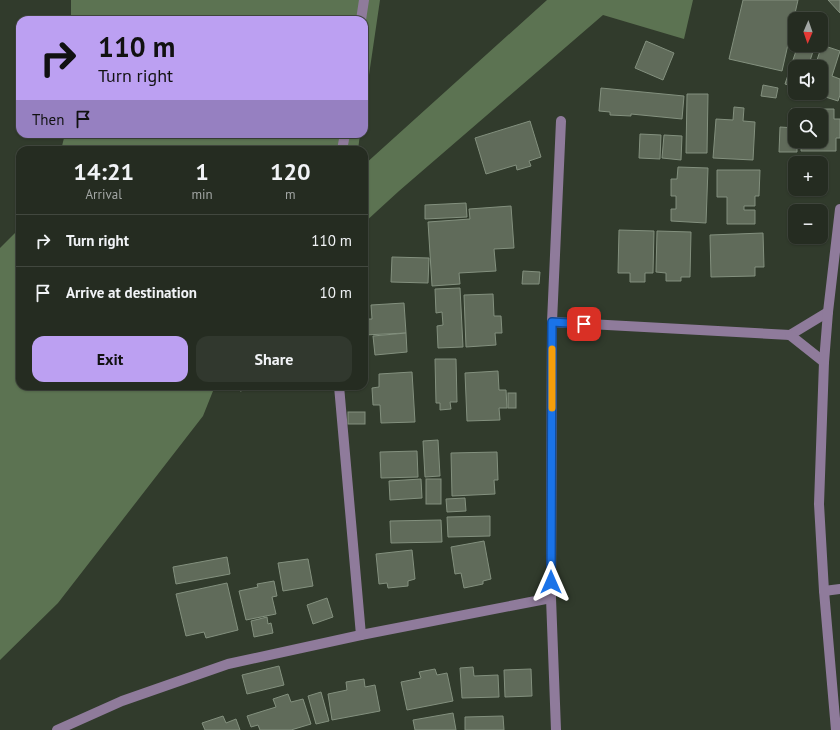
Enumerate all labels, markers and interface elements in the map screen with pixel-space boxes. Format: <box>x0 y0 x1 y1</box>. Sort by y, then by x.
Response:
north arrow <box>788 12 828 52</box>
map controls <box>788 12 828 244</box>
text: 110 m <box>98 28 175 65</box>
icon: right <box>32 32 84 84</box>
button: sound <box>788 60 828 100</box>
text: Turn right <box>98 64 173 87</box>
icon: arrive <box>72 108 94 130</box>
button: search <box>788 108 828 148</box>
text: Then <box>32 110 64 129</box>
text: 14:21 <box>73 156 134 187</box>
text: 1 <box>195 156 209 187</box>
text: 120 <box>270 156 311 187</box>
button: + <box>788 156 828 196</box>
text: Arrival <box>86 186 122 203</box>
text: min <box>191 186 213 203</box>
text: m <box>285 186 296 203</box>
button: − <box>788 204 828 244</box>
icon: right <box>32 230 54 252</box>
text: Turn right <box>66 231 129 250</box>
text: 110 m <box>311 231 352 250</box>
icon: arrive <box>32 282 54 304</box>
text: Arrive at destination <box>66 283 197 302</box>
text: 10 m <box>319 283 352 302</box>
pin <box>567 307 601 341</box>
icon: arrive <box>573 313 595 335</box>
button: Exit <box>32 336 188 382</box>
button: Share <box>196 336 352 382</box>
position arrow <box>530 561 572 603</box>

